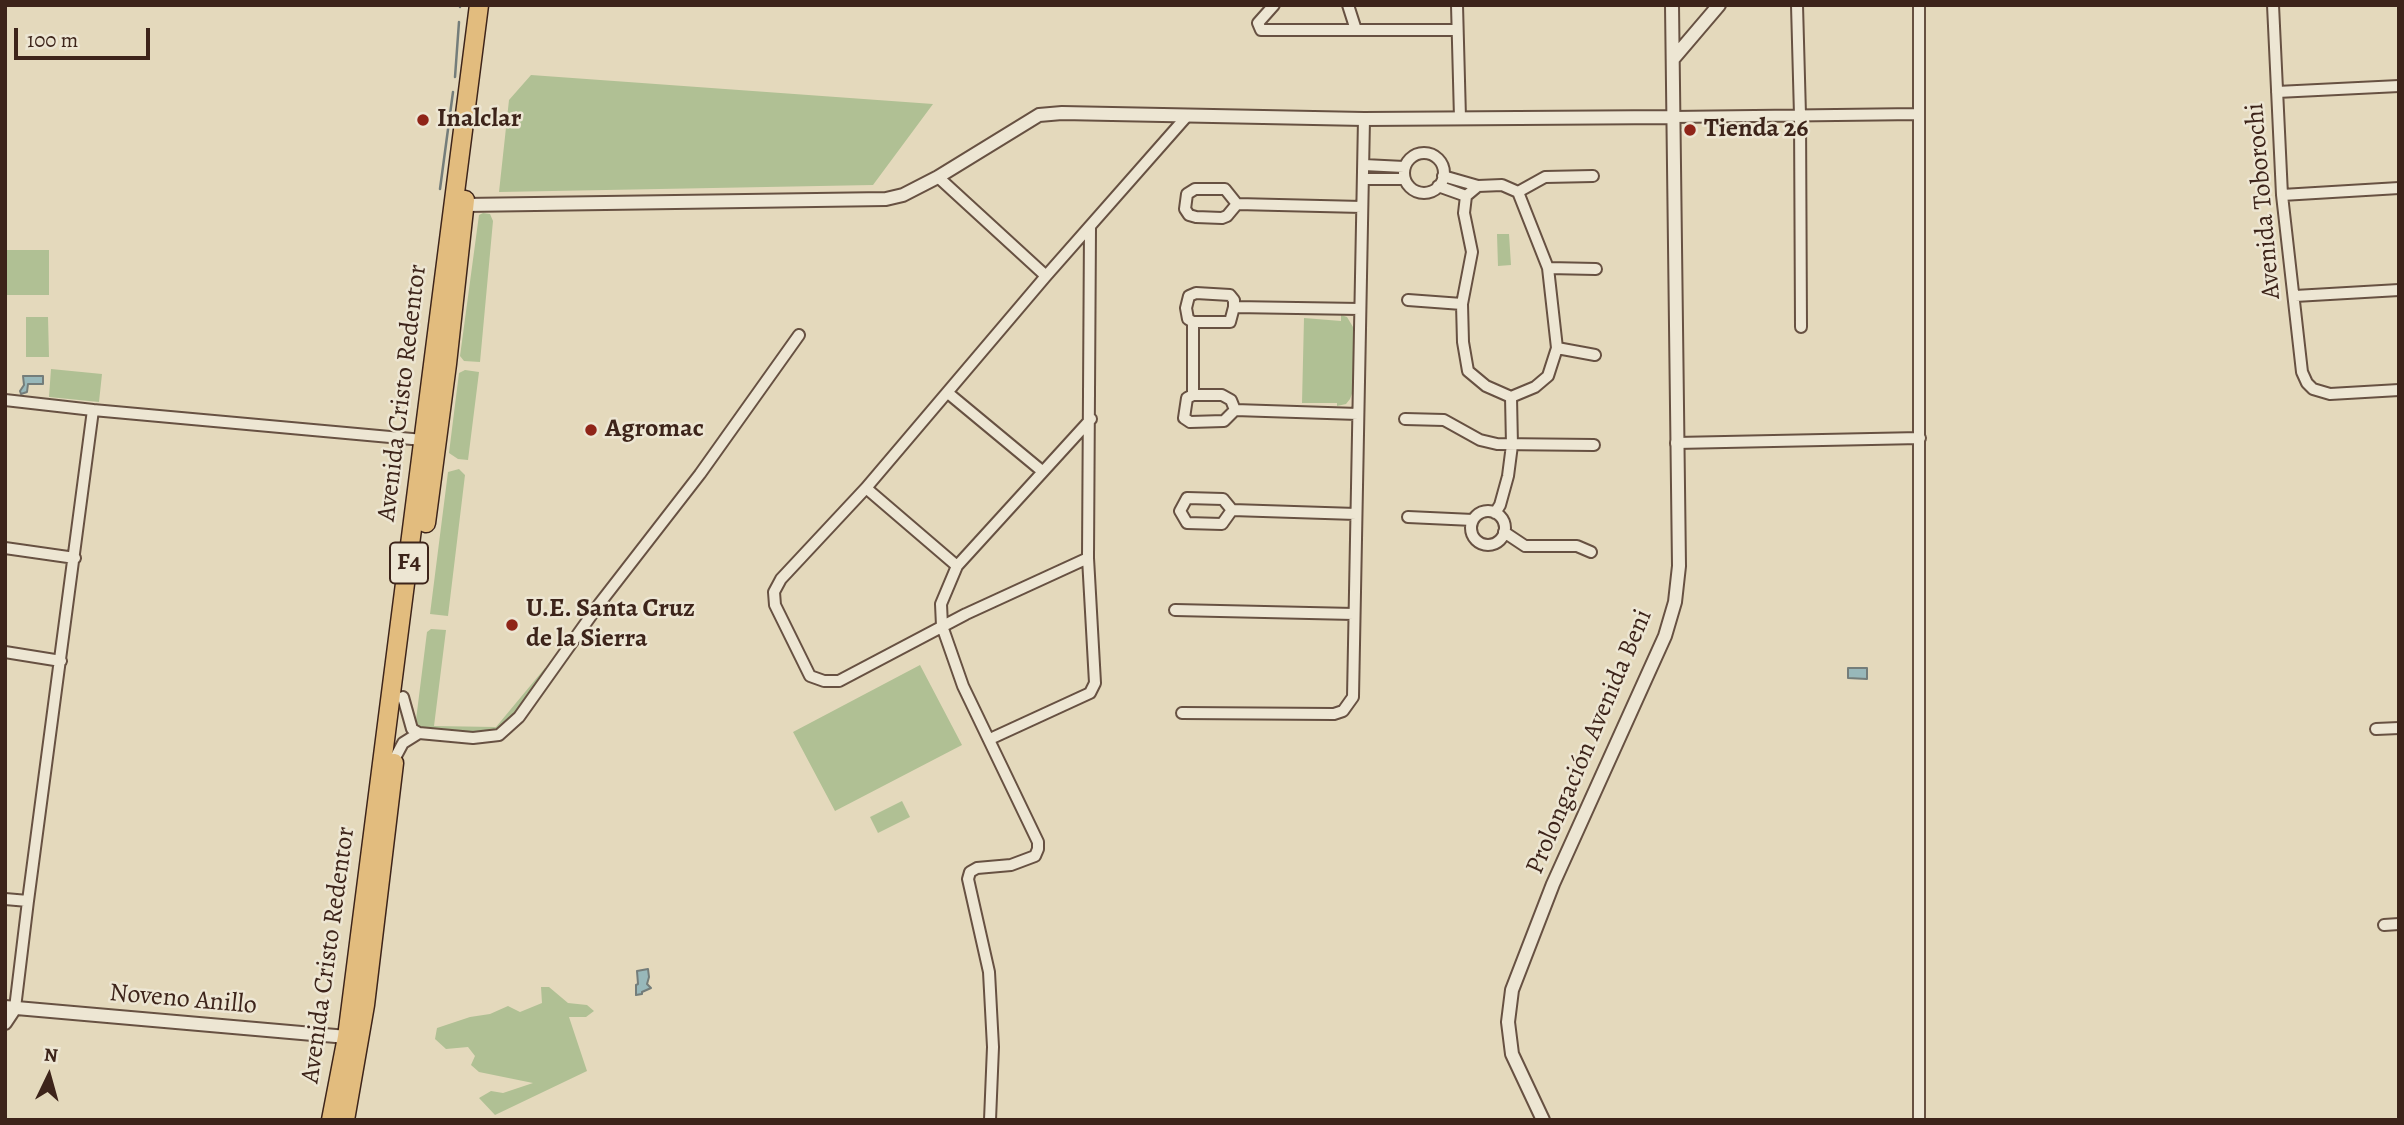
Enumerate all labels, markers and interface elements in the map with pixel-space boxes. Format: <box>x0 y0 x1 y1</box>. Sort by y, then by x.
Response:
scale bar <box>18 14 154 58</box>
text: 100 m <box>27 26 78 54</box>
street label: Avenida Toborochi <box>2240 102 2288 300</box>
place label: Inalclar <box>437 104 522 136</box>
marker: Inalclar <box>415 112 431 128</box>
place label: Tienda 26 <box>1704 114 1808 146</box>
marker: Tienda 26 <box>1682 122 1698 138</box>
street label: Avenida Cristo Redentor <box>372 263 434 523</box>
place label: Agromac <box>605 414 704 446</box>
marker: Agromac <box>583 422 599 438</box>
road number: F4 <box>390 542 428 584</box>
place label: U.E. Santa Cruz de la Sierra <box>526 594 695 656</box>
street label: Prolongación Avenida Beni <box>1520 605 1660 879</box>
marker: U.E. Santa Cruz de la Sierra <box>504 617 520 633</box>
street label: Avenida Cristo Redentor <box>296 825 362 1085</box>
street label: Noveno Anillo <box>108 978 258 1022</box>
north arrow <box>14 1041 84 1111</box>
text: N <box>43 1042 59 1069</box>

